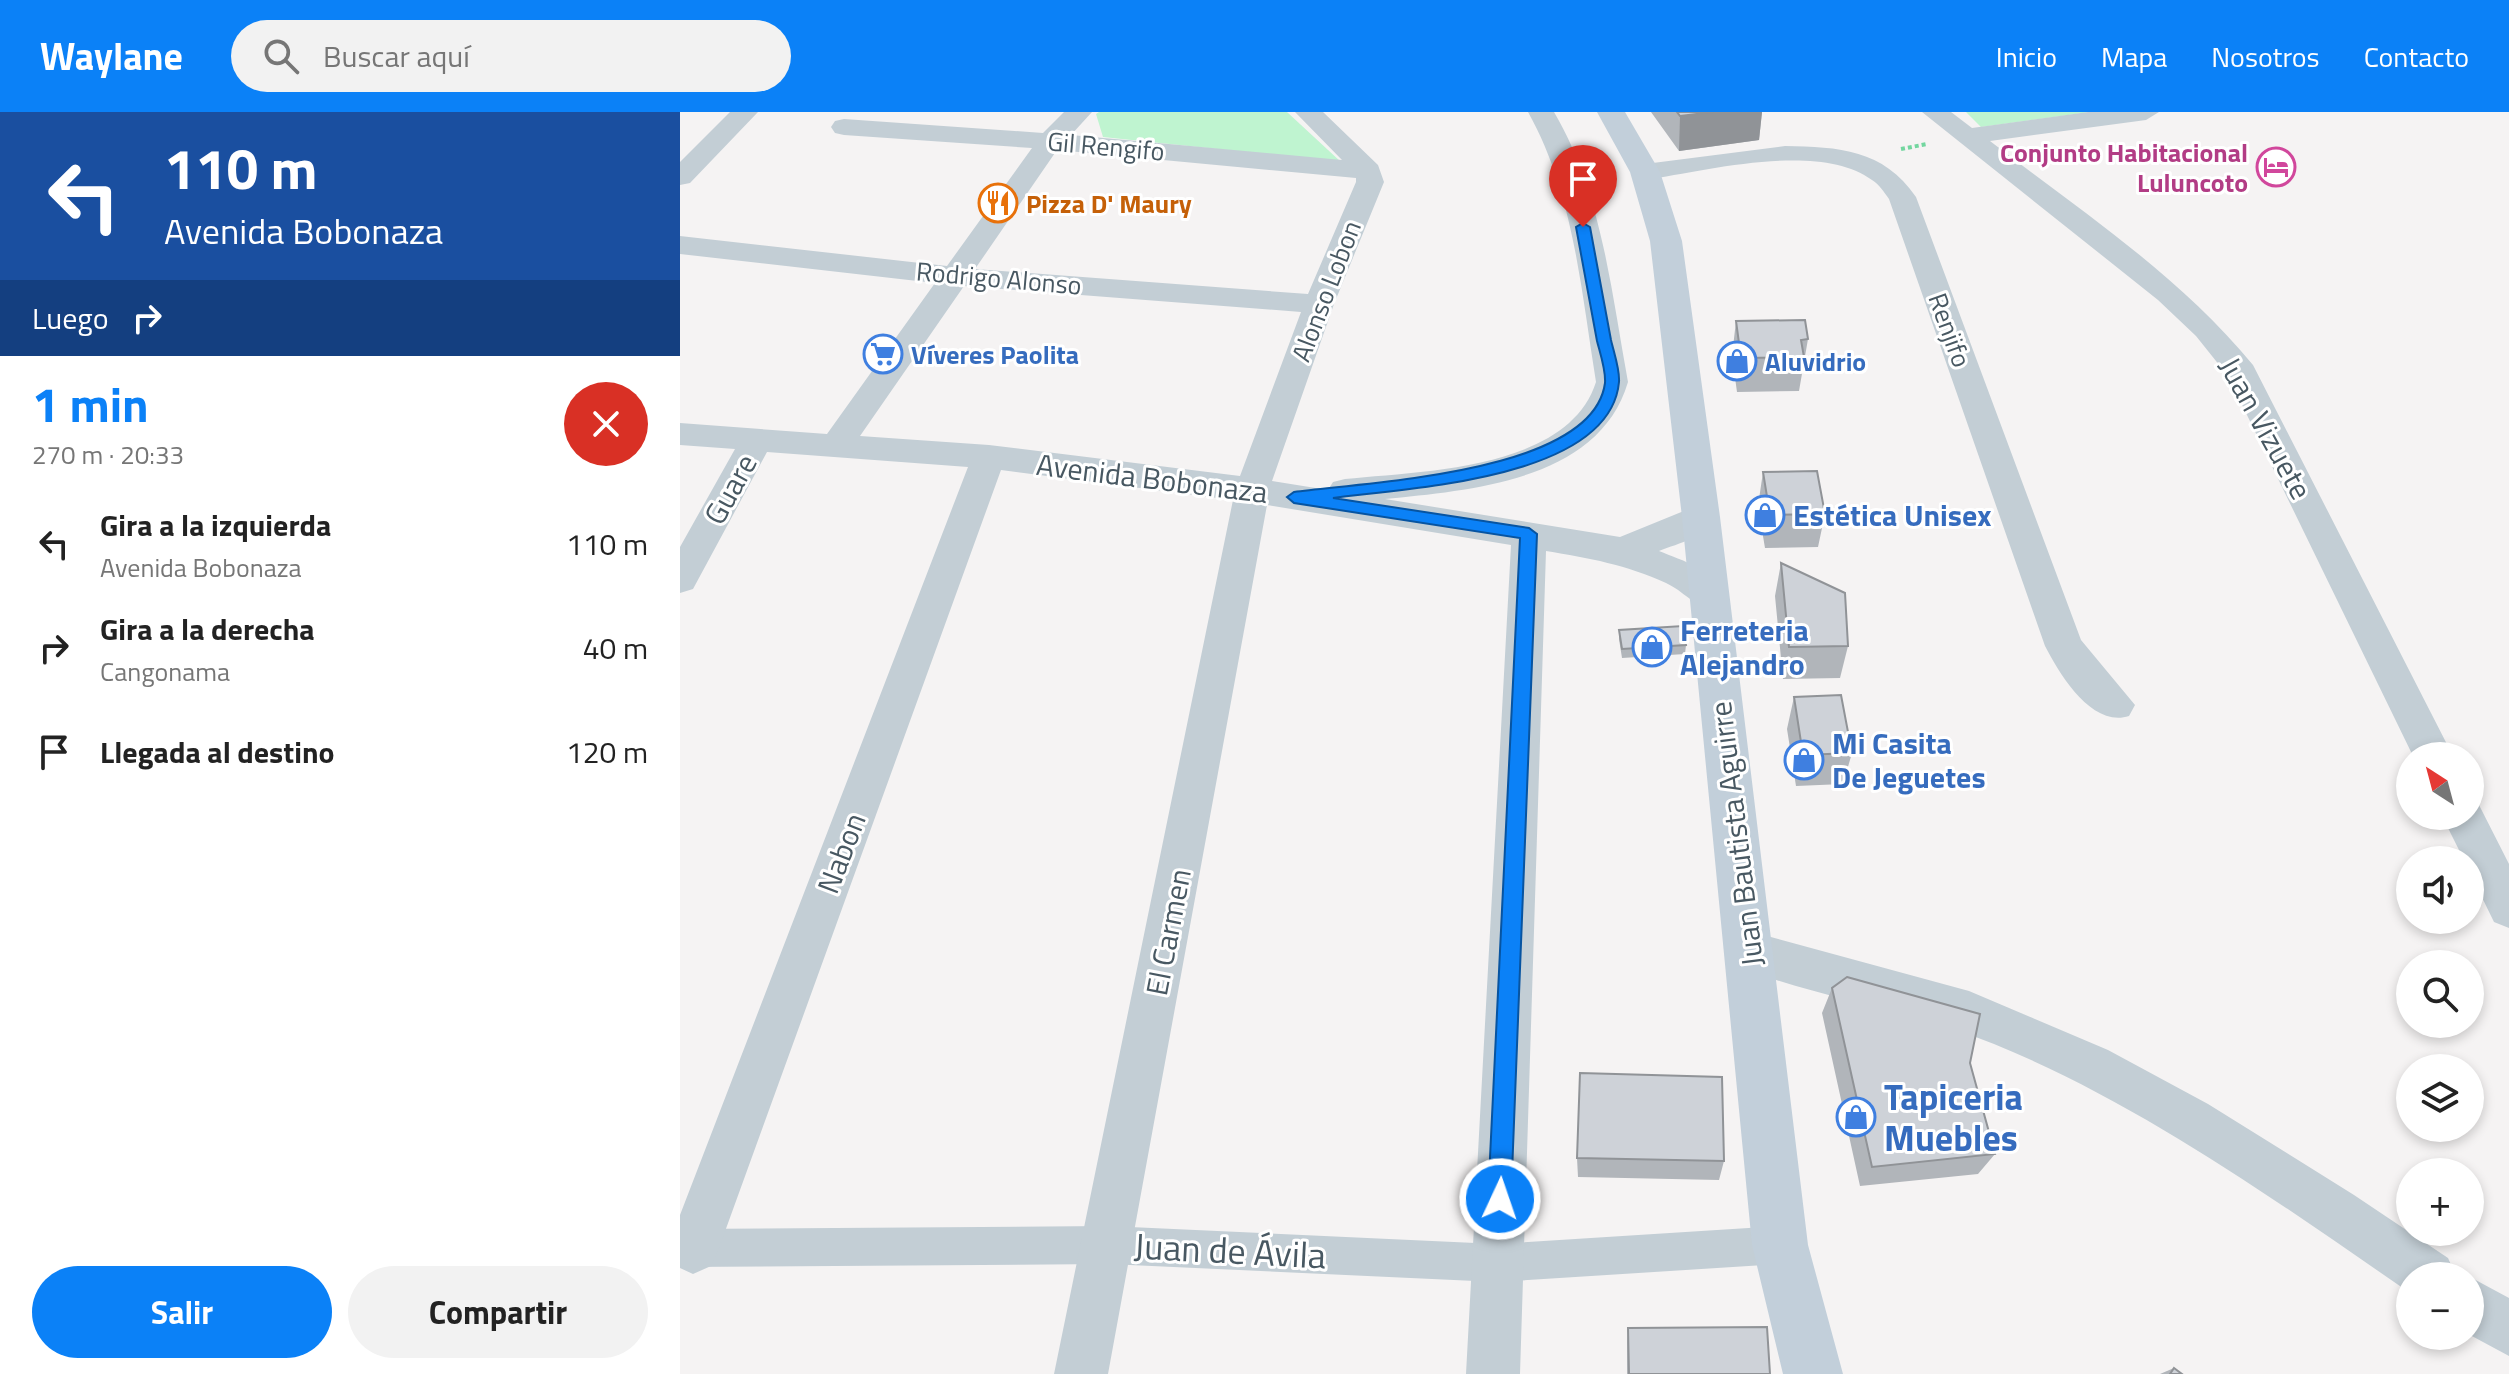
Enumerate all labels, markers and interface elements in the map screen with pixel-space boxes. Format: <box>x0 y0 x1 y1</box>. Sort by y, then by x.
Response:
search box <box>231 20 791 92</box>
text: Waylane <box>40 27 183 85</box>
text: Buscar aquí <box>323 33 470 79</box>
icon: search <box>259 34 303 78</box>
text: Inicio <box>1996 35 2057 78</box>
text: Mapa <box>2101 35 2167 78</box>
text: Nosotros <box>2211 35 2320 78</box>
text: Contacto <box>2364 35 2469 78</box>
street label: Gil Rengifo <box>1046 121 1166 171</box>
text: 110 m <box>164 126 317 211</box>
place label: Conjunto Habitacional Luluncoto <box>2000 133 2248 202</box>
icon: left <box>32 144 136 248</box>
pin <box>1549 145 1617 227</box>
hotel icon: Conjunto Habitacional Luluncoto <box>2255 146 2297 188</box>
icon: arrive <box>1561 157 1605 201</box>
restaurant icon: Pizza D' Maury <box>977 182 1019 224</box>
place label: Pizza D' Maury <box>1026 184 1192 223</box>
text: Avenida Bobonaza <box>164 203 443 258</box>
street label: Alonso Lobon <box>1281 215 1371 367</box>
street label: Rodrigo Alonso <box>915 251 1083 305</box>
street label: Renjifo <box>1919 287 1981 373</box>
text: Luego <box>32 295 109 341</box>
icon: right <box>125 296 169 340</box>
supermarket icon: Víveres Paolita <box>862 333 904 375</box>
place label: Víveres Paolita <box>911 335 1079 374</box>
shop icon: Aluvidrio <box>1716 340 1758 382</box>
place label: Aluvidrio <box>1765 342 1866 381</box>
street label: Juan Vizuete <box>2208 348 2324 508</box>
text: 1 min <box>32 368 149 441</box>
button: close <box>564 382 648 466</box>
text: 270 m · 20:33 <box>32 435 184 474</box>
street label: Avenida Bobonaza <box>1034 441 1270 515</box>
street label: Guare <box>692 445 768 533</box>
place label: Estética Unisex <box>1793 492 1991 538</box>
shop icon: Estética Unisex <box>1744 494 1786 536</box>
text: Gira a la izquierda <box>100 502 331 548</box>
text: 110 m <box>566 521 648 567</box>
icon: left <box>32 522 76 566</box>
text: Avenida Bobonaza <box>100 548 302 587</box>
text: Gira a la derecha <box>100 606 315 652</box>
place label: Ferreteria Alejandro <box>1680 607 1809 687</box>
text: 40 m <box>583 625 648 671</box>
icon: right <box>32 626 76 670</box>
shop icon: Ferreteria Alejandro <box>1631 626 1673 668</box>
text: Cangonama <box>100 652 230 691</box>
street label: Juan Bautista Aguirre <box>1697 699 1775 969</box>
place label: Mi Casita De Jeguetes <box>1832 720 1986 800</box>
text: Llegada al destino <box>100 729 334 775</box>
text: 120 m <box>566 729 648 775</box>
icon: arrive <box>32 730 76 774</box>
shop icon: Mi Casita De Jeguetes <box>1783 739 1825 781</box>
north arrow <box>2396 742 2484 830</box>
map controls <box>2396 742 2484 1350</box>
street label: Nabon <box>805 806 877 900</box>
button: sound <box>2396 846 2484 934</box>
street label: El Carmen <box>1133 865 1203 999</box>
button: search <box>2396 950 2484 1038</box>
button: layers <box>2396 1054 2484 1142</box>
place label: Tapiceria Muebles <box>1884 1069 2023 1165</box>
shop icon: Tapiceria Muebles <box>1835 1096 1877 1138</box>
position arrow <box>1458 1157 1542 1241</box>
button: + <box>2396 1158 2484 1246</box>
street label: Juan de Ávila <box>1133 1218 1327 1282</box>
button: − <box>2396 1262 2484 1350</box>
button: Salir <box>32 1266 332 1358</box>
button: Compartir <box>348 1266 648 1358</box>

